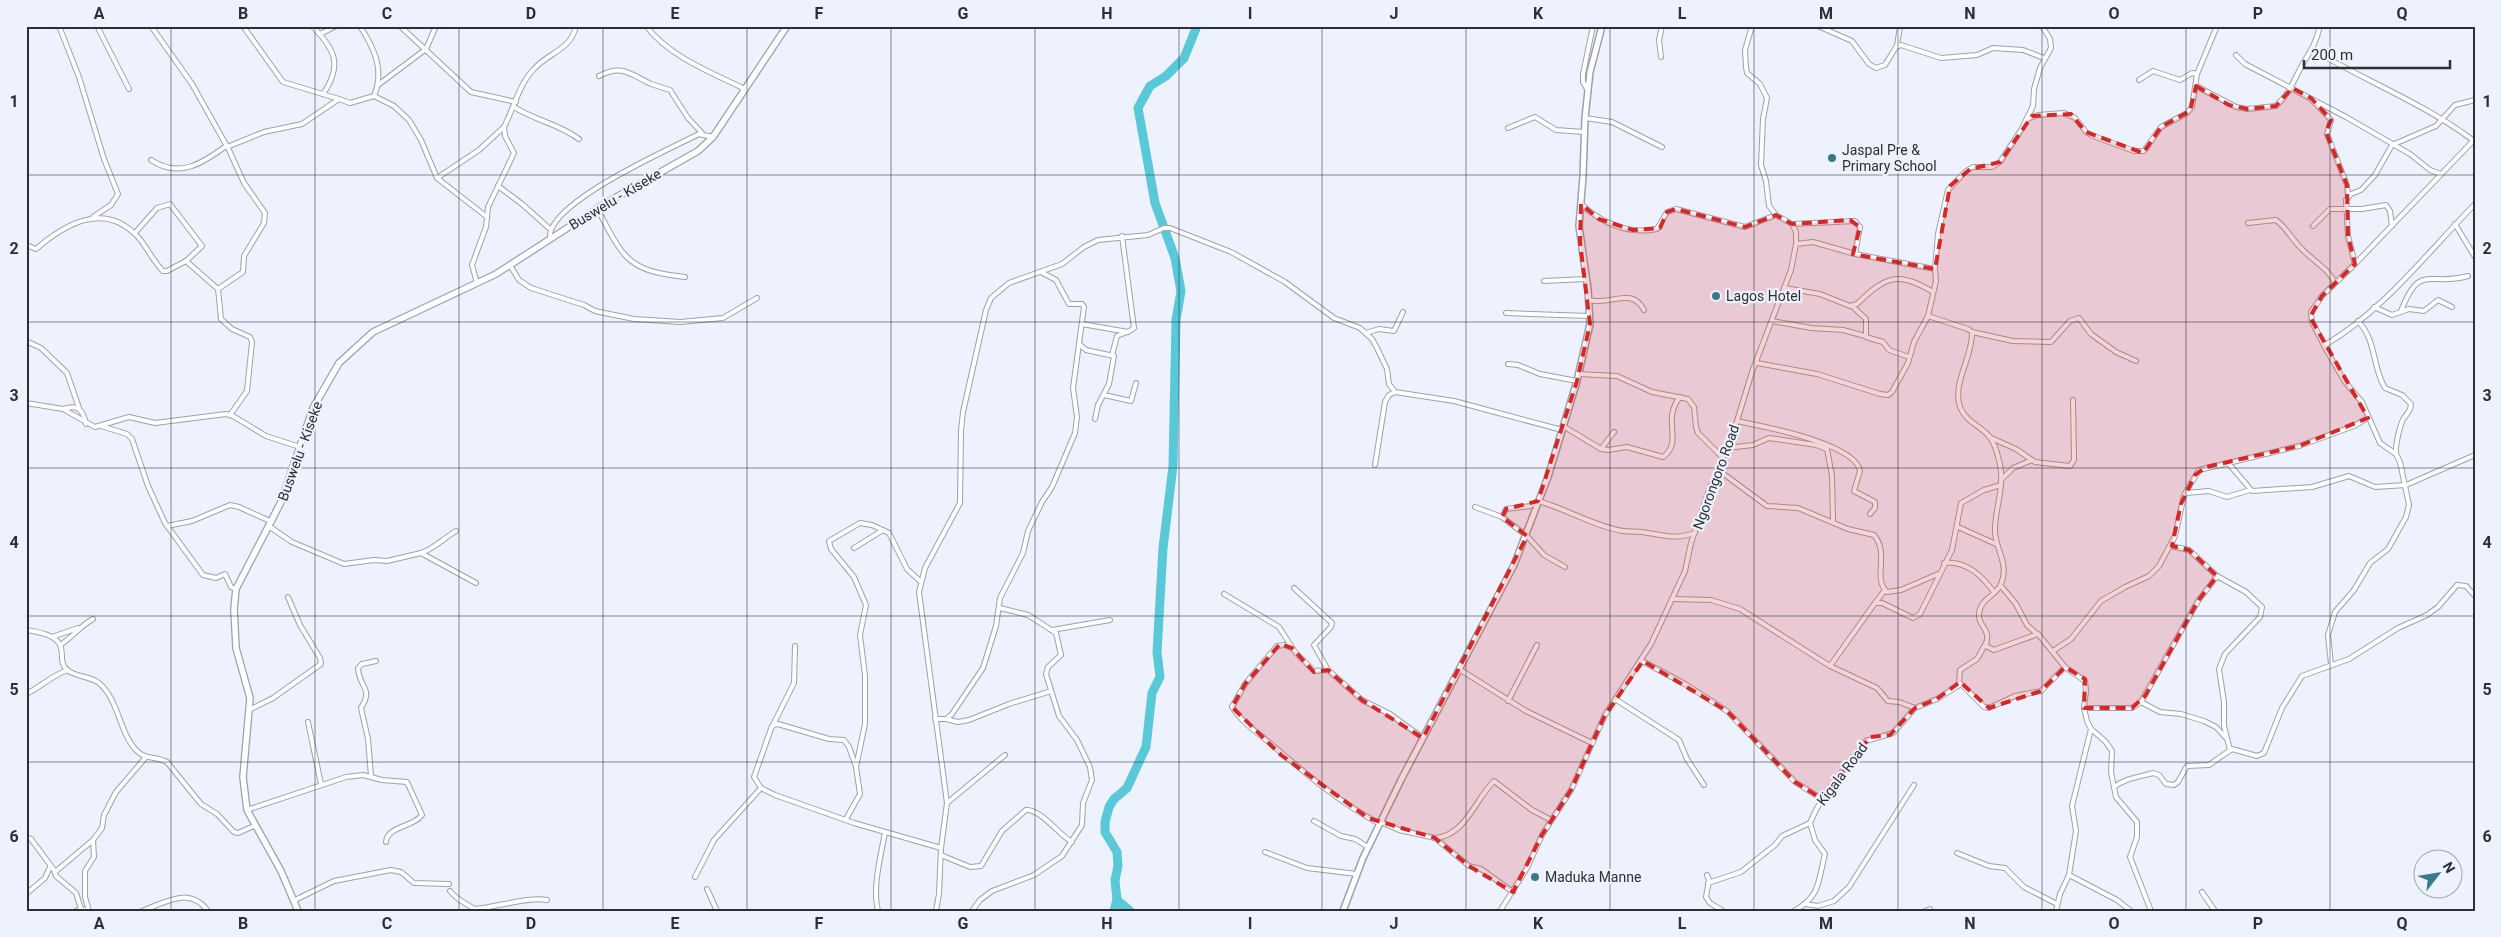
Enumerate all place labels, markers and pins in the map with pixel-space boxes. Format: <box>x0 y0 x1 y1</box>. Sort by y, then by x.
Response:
place label: Jaspal Pre & Primary School <box>1842 142 1937 174</box>
marker: Jaspal Pre & Primary School <box>1826 152 1838 164</box>
place label: Lagos Hotel <box>1726 288 1801 304</box>
marker: Lagos Hotel <box>1710 290 1722 302</box>
place label: Maduka Manne <box>1545 869 1641 885</box>
marker: Maduka Manne <box>1529 871 1541 883</box>

